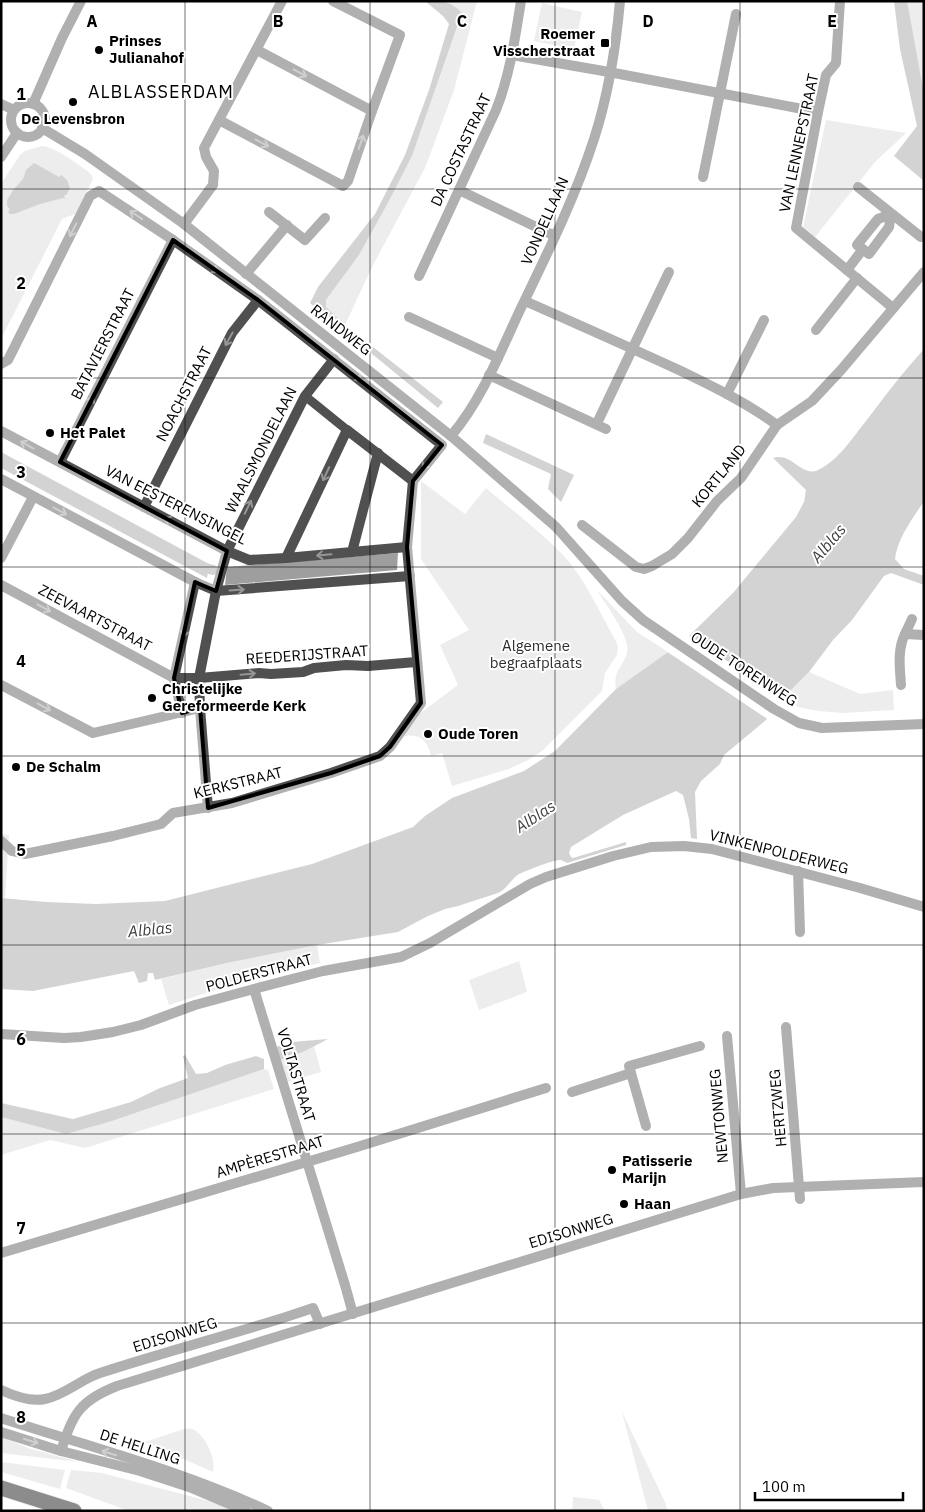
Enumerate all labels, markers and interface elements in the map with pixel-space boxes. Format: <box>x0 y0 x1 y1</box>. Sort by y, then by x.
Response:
text: A <box>87 11 98 31</box>
text: B <box>273 11 284 31</box>
text: C <box>457 11 467 31</box>
text: D <box>642 11 654 31</box>
text: E <box>827 11 837 31</box>
place label: Roemer Visscherstraat <box>493 24 595 60</box>
place label: Prinses Julianahof <box>109 31 184 67</box>
marker: Roemer Visscherstraat <box>599 37 611 49</box>
marker: Prinses Julianahof <box>93 44 105 56</box>
one-way arrow <box>292 69 307 78</box>
street label: VAN LENNEPSTRAAT <box>775 71 823 214</box>
district label: ALBLASSERDAM <box>88 80 234 103</box>
text: 1 <box>16 84 26 104</box>
street label: DA COSTASTRAAT <box>426 90 495 209</box>
marker: De Levensbron <box>67 96 79 108</box>
place label: De Levensbron <box>21 109 125 128</box>
one-way arrow <box>357 134 366 150</box>
one-way arrow <box>254 138 269 148</box>
street label: VONDELLAAN <box>517 174 572 268</box>
one-way arrow <box>129 210 143 220</box>
one-way arrow <box>68 223 78 238</box>
one-way arrow <box>205 263 219 273</box>
text: 2 <box>16 273 26 293</box>
street label: BATAVIERSTRAAT <box>66 285 139 402</box>
street label: RANDWEG <box>307 300 376 359</box>
one-way arrow <box>224 331 234 346</box>
street label: NOACHSTRAAT <box>151 343 216 444</box>
one-way arrow <box>349 371 362 382</box>
street label: WAALSMONDELAAN <box>221 384 301 516</box>
one-way arrow <box>86 396 95 411</box>
place label: Het Palet <box>60 423 126 442</box>
marker: Het Palet <box>44 427 56 439</box>
one-way arrow <box>20 440 34 450</box>
street label: KORTLAND <box>687 440 750 511</box>
one-way arrow <box>422 456 432 470</box>
street label: VAN EESTERENSINGEL <box>102 461 251 549</box>
text: 3 <box>16 462 26 482</box>
one-way arrow <box>321 466 330 481</box>
one-way arrow <box>244 500 253 515</box>
one-way arrow <box>52 506 66 516</box>
one-way arrow <box>163 516 178 526</box>
water label: Alblas <box>805 520 850 567</box>
one-way arrow <box>316 550 332 560</box>
street label: ZEEVAARTSTRAAT <box>35 580 155 656</box>
one-way arrow <box>229 585 245 594</box>
one-way arrow <box>36 604 51 613</box>
one-way arrow <box>180 621 189 637</box>
street label: OUDE TORENWEG <box>687 627 801 710</box>
park label: Algemene begraafplaats <box>490 636 582 672</box>
street label: REEDERIJSTRAAT <box>245 641 369 668</box>
text: 4 <box>16 651 26 671</box>
one-way arrow <box>240 669 256 679</box>
place label: Christelijke Gereformeerde Kerk <box>162 679 306 715</box>
marker: Christelijke Gereformeerde Kerk <box>146 692 158 704</box>
one-way arrow <box>37 702 52 712</box>
place label: Oude Toren <box>438 724 518 743</box>
marker: Oude Toren <box>422 728 434 740</box>
place label: De Schalm <box>26 757 101 776</box>
marker: De Schalm <box>10 761 22 773</box>
street label: KERKSTRAAT <box>191 762 285 803</box>
water label: Alblas <box>510 796 559 837</box>
street label: VINKENPOLDERWEG <box>708 825 851 878</box>
text: 5 <box>16 840 26 860</box>
water label: Alblas <box>126 917 173 941</box>
street label: POLDERSTRAAT <box>204 949 315 996</box>
street label: VOLTASTRAAT <box>273 1026 320 1124</box>
text: 6 <box>16 1029 26 1049</box>
street label: NEWTONWEG <box>705 1068 732 1164</box>
street label: HERTZWEG <box>765 1068 790 1148</box>
street label: AMPÈRESTRAAT <box>214 1131 326 1182</box>
place label: Patisserie Marijn <box>622 1151 692 1187</box>
marker: Patisserie Marijn <box>606 1164 618 1176</box>
place label: Haan <box>634 1194 671 1213</box>
marker: Haan <box>618 1198 630 1210</box>
street label: EDISONWEG <box>526 1209 615 1252</box>
text: 7 <box>16 1218 26 1238</box>
street label: EDISONWEG <box>130 1313 219 1356</box>
text: 8 <box>16 1407 26 1427</box>
street label: DE HELLING <box>97 1425 183 1469</box>
one-way arrow <box>23 1437 38 1446</box>
one-way arrow <box>101 1447 117 1457</box>
scale bar <box>755 1470 902 1502</box>
text: 100 m <box>762 1477 806 1496</box>

